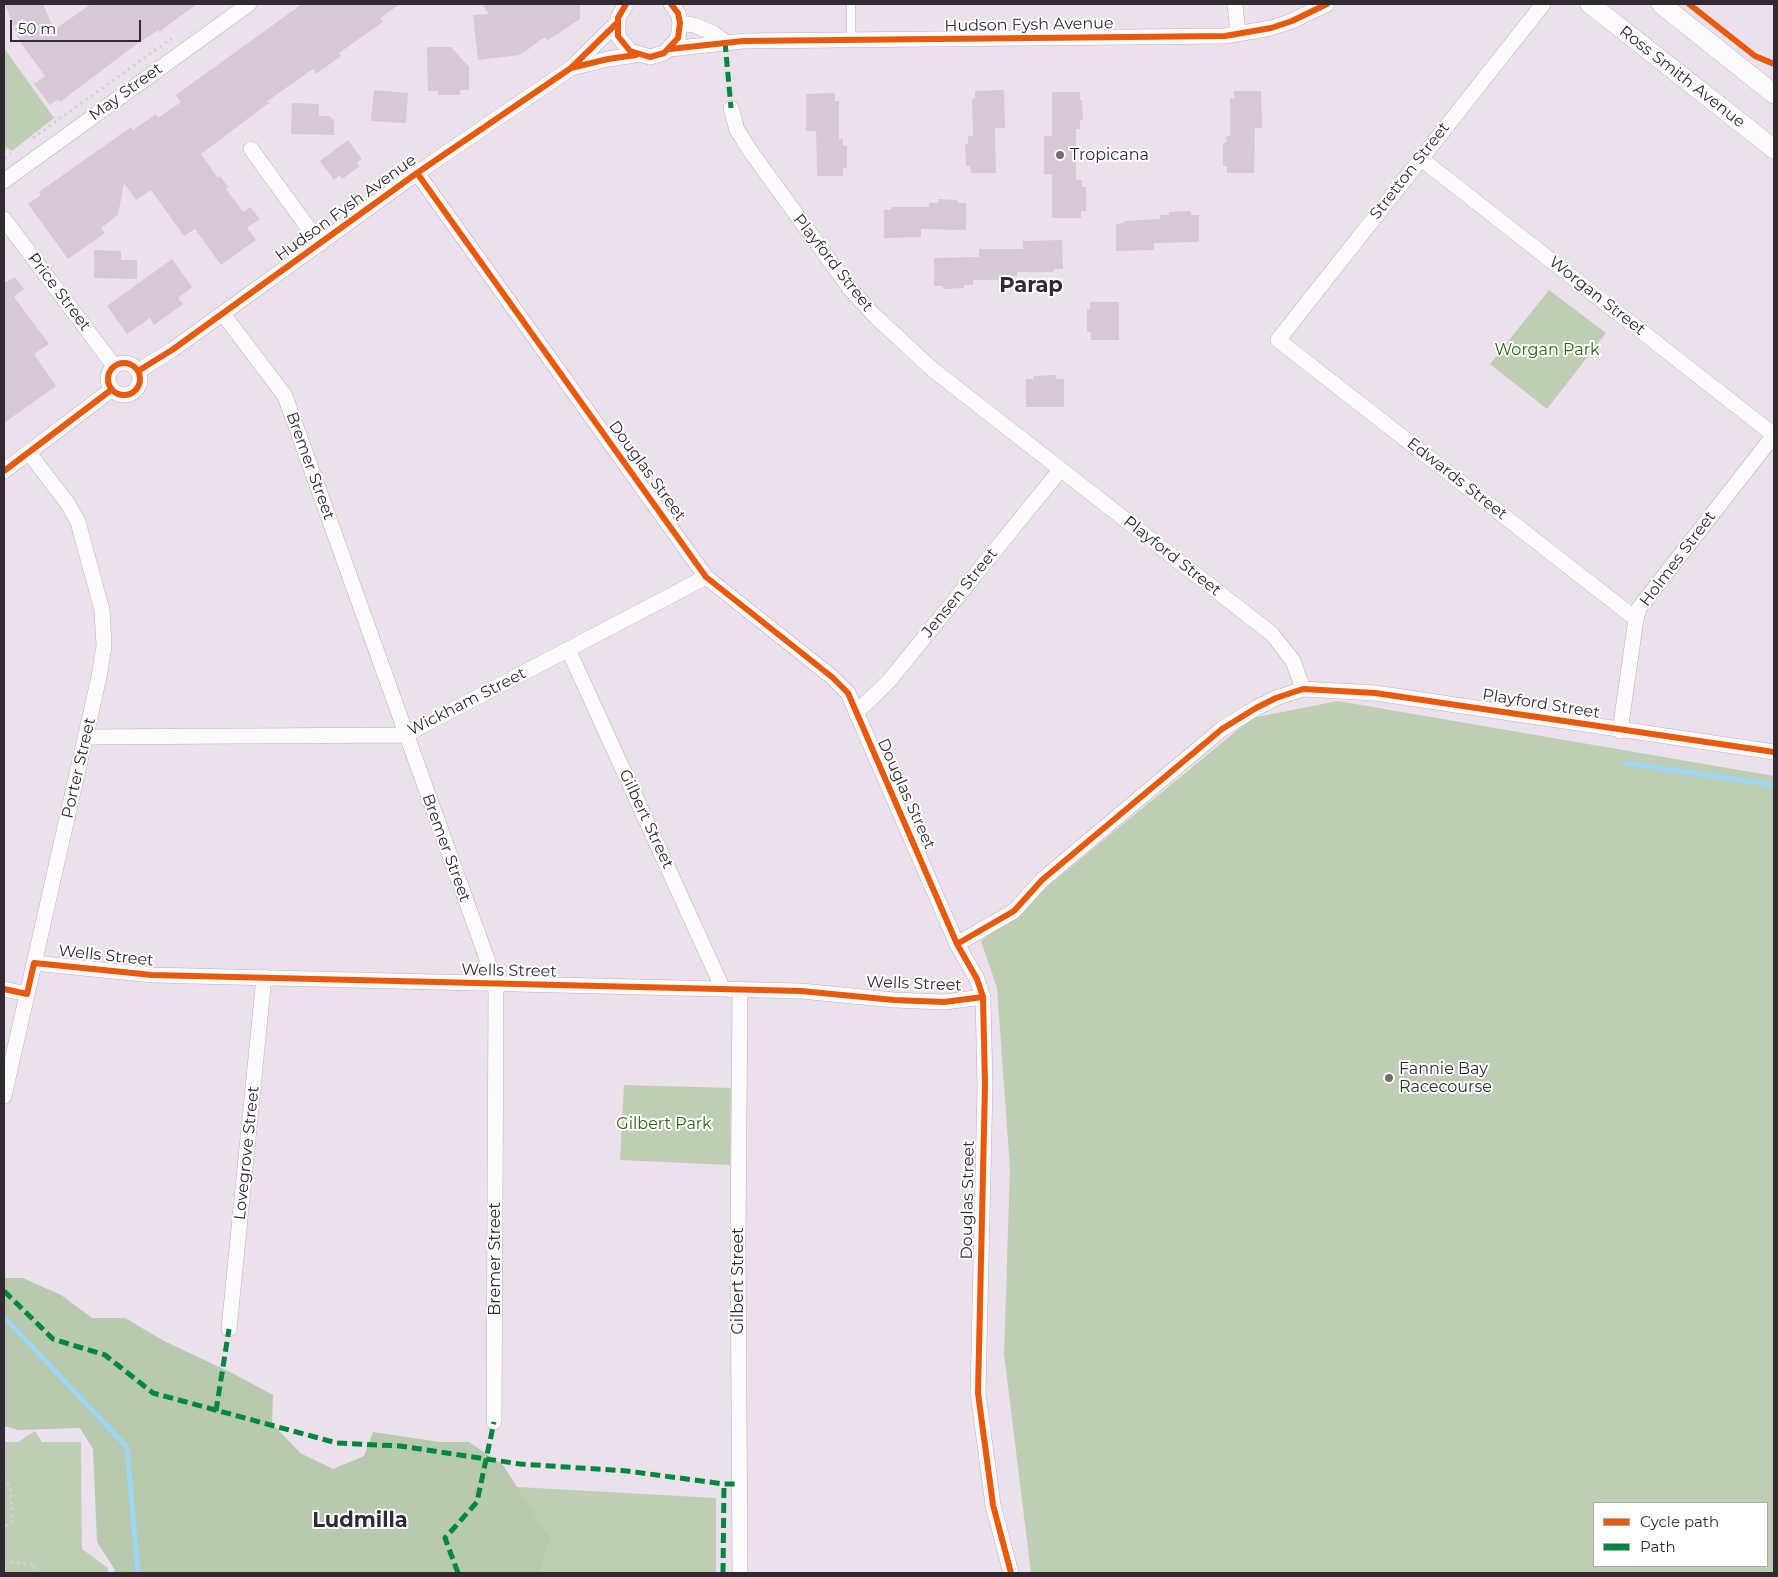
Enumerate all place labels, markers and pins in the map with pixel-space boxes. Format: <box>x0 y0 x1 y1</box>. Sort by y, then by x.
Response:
place label: Tropicana <box>1070 145 1149 165</box>
marker: Tropicana <box>1054 149 1066 161</box>
place label: Fannie Bay Racecourse <box>1399 1059 1492 1097</box>
marker: Fannie Bay Racecourse <box>1383 1072 1395 1084</box>

